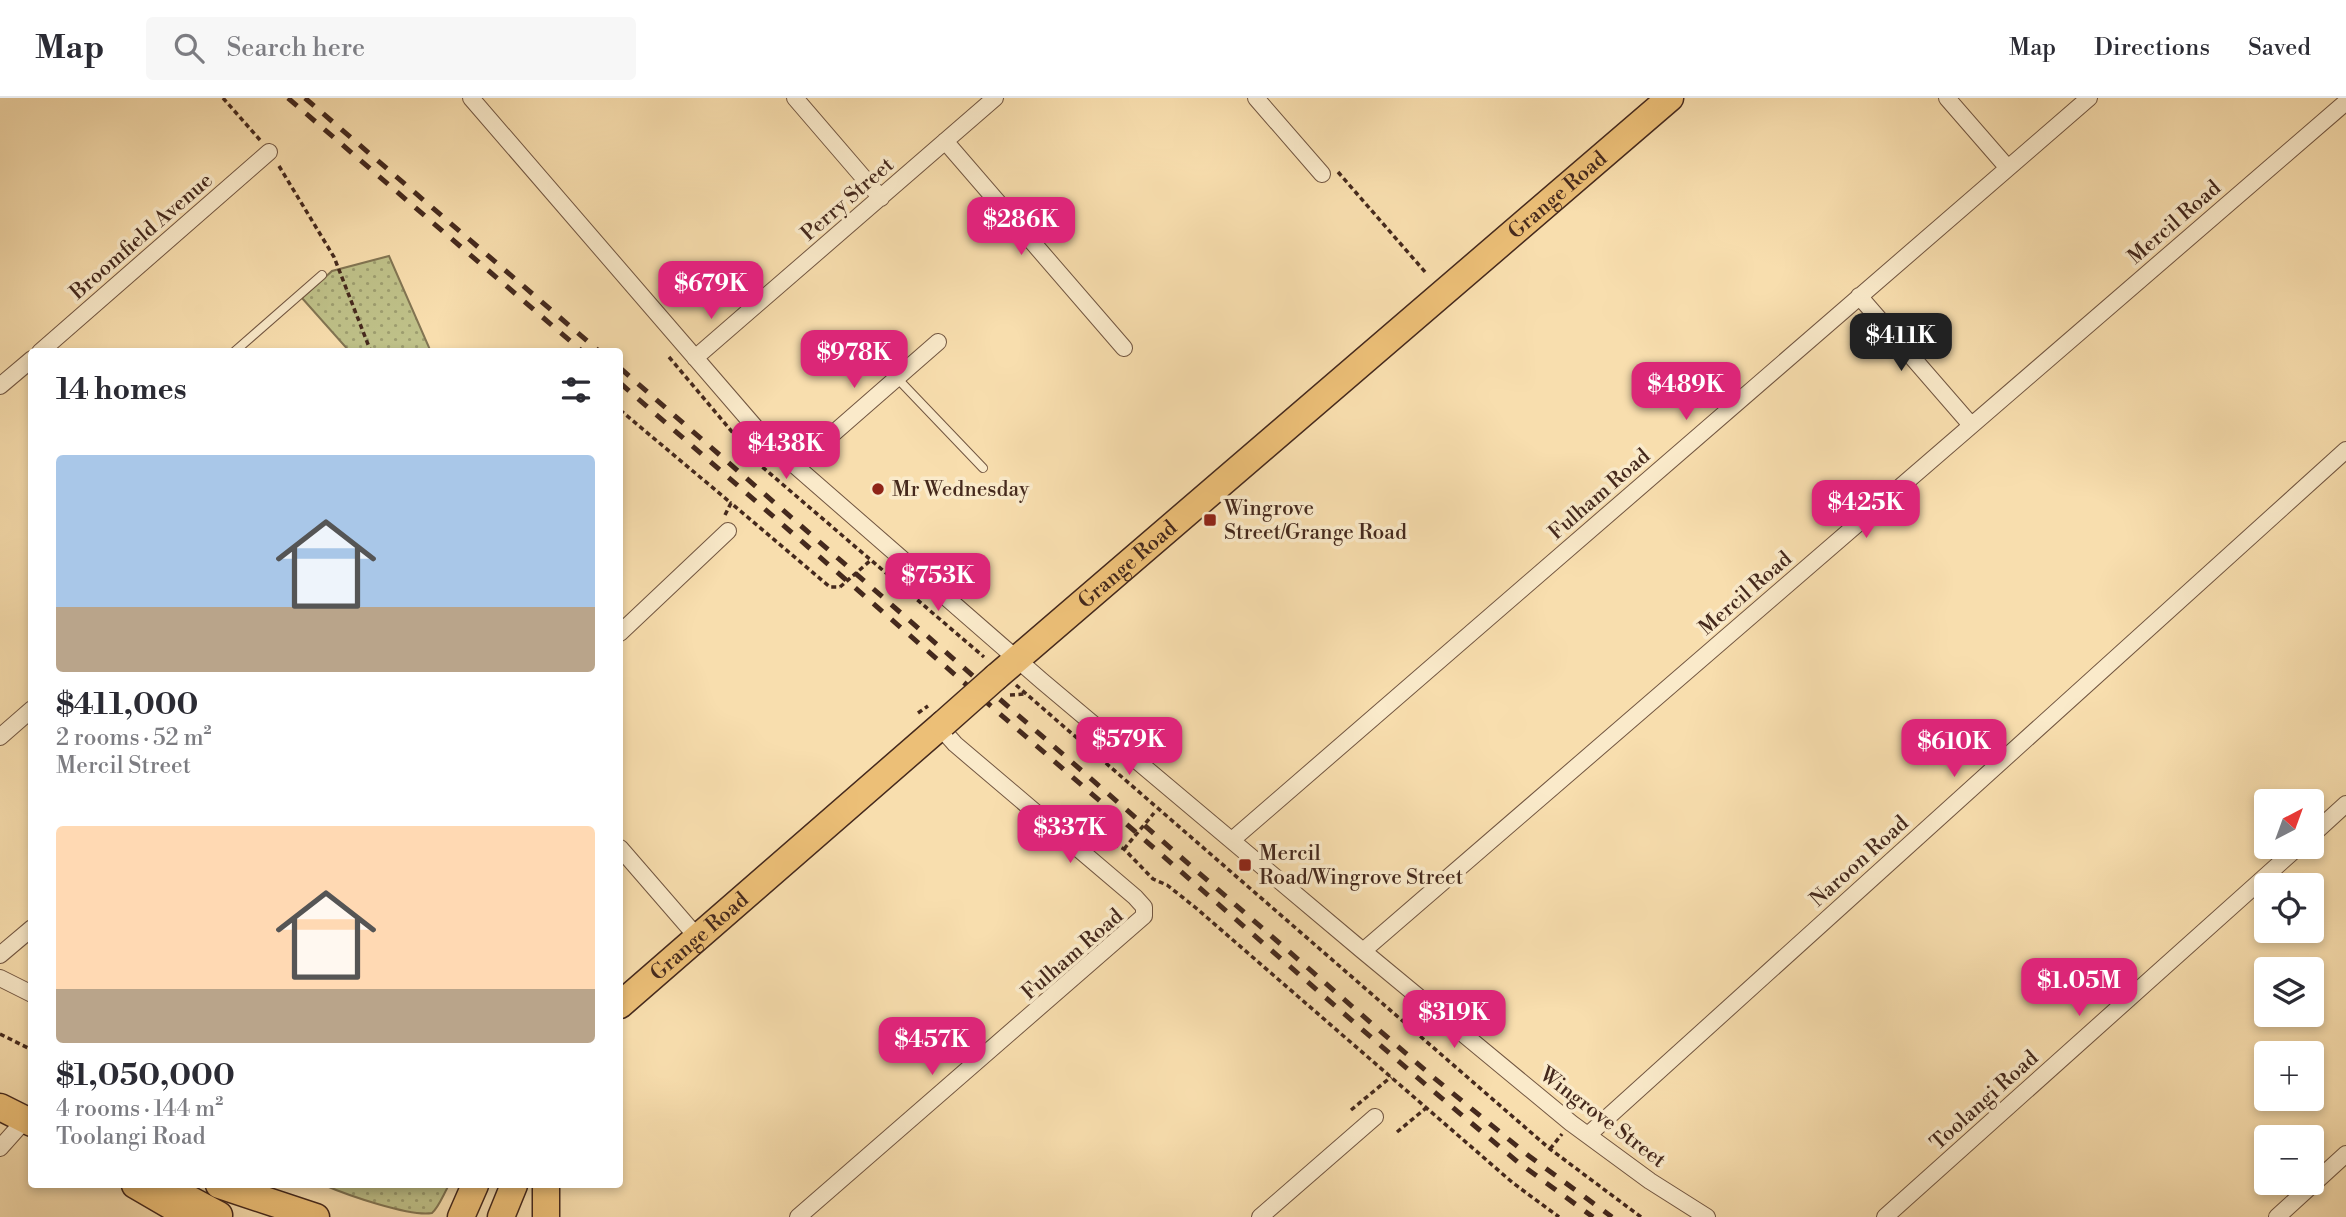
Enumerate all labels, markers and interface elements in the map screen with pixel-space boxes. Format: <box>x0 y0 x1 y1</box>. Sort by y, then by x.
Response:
search box <box>146 17 636 80</box>
text: Map <box>35 28 104 69</box>
icon: search <box>170 29 208 67</box>
text: Search here <box>226 32 365 64</box>
text: Map <box>2009 33 2056 63</box>
text: Directions <box>2094 33 2210 63</box>
text: Saved <box>2248 33 2311 63</box>
street label: Grange Road <box>1503 146 1613 245</box>
street label: Perry Street <box>796 152 900 247</box>
street label: Broomfield Avenue <box>64 168 218 307</box>
street label: Mercil Road <box>2123 175 2227 270</box>
pin: $286K <box>972 198 1070 257</box>
text: $286K <box>983 206 1059 234</box>
pin: $679K <box>662 262 760 321</box>
text: $679K <box>674 270 748 298</box>
pin: $411K <box>1852 314 1950 373</box>
text: $411K <box>1866 322 1936 350</box>
pin: $978K <box>805 330 903 390</box>
text: $978K <box>817 339 891 367</box>
pin: $489K <box>1637 362 1735 422</box>
text: 14 homes <box>56 371 187 409</box>
icon: filters <box>557 371 595 409</box>
text: $489K <box>1648 371 1724 399</box>
pin: $438K <box>737 422 835 481</box>
text: $438K <box>748 430 824 458</box>
street label: Fulham Road <box>1543 443 1656 546</box>
place label: Mr Wednesday <box>892 477 1030 503</box>
pin: $425K <box>1817 480 1915 540</box>
marker: Mr Wednesday <box>870 481 886 497</box>
text: $425K <box>1828 489 1904 517</box>
place label: Wingrove Street/Grange Road <box>1223 496 1407 546</box>
icon: home <box>263 501 389 627</box>
marker: Wingrove Street/Grange Road <box>1202 512 1218 528</box>
street label: Grange Road <box>1073 515 1183 615</box>
street label: Mercil Road <box>1694 546 1798 641</box>
pin: $753K <box>889 554 987 613</box>
text: $753K <box>901 562 975 590</box>
text: $411,000 <box>56 686 198 724</box>
pin: $579K <box>1080 718 1178 777</box>
pin: $610K <box>1905 720 2003 779</box>
text: 2 rooms · 52 m² <box>56 724 212 752</box>
text: $579K <box>1092 726 1166 754</box>
text: $610K <box>1917 728 1991 756</box>
text: Mercil Street <box>56 752 191 780</box>
north arrow <box>2254 789 2324 859</box>
map controls <box>2254 789 2324 1195</box>
pin: $337K <box>1021 806 1119 865</box>
street label: Naroon Road <box>1805 811 1914 913</box>
text: $337K <box>1033 814 1107 842</box>
place label: Mercil Road/Wingrove Street <box>1259 841 1464 891</box>
marker: Mercil Road/Wingrove Street <box>1237 857 1253 873</box>
icon: home <box>263 872 389 998</box>
button: locate <box>2254 873 2324 943</box>
street label: Grange Road <box>645 887 754 987</box>
street label: Fulham Road <box>1016 903 1129 1006</box>
button: layers <box>2254 957 2324 1027</box>
pin: $1.05M <box>2022 958 2136 1018</box>
text: $1.05M <box>2037 967 2121 995</box>
pin: $319K <box>1405 990 1503 1050</box>
text: $319K <box>1419 999 1489 1027</box>
pin: $457K <box>883 1018 981 1077</box>
text: $457K <box>895 1026 969 1054</box>
button: + <box>2254 1041 2324 1111</box>
street label: Toolangi Road <box>1925 1045 2044 1156</box>
text: $1,050,000 <box>56 1057 235 1095</box>
street label: Wingrove Street <box>1533 1061 1671 1174</box>
text: 4 rooms · 144 m² <box>56 1095 223 1123</box>
text: Toolangi Road <box>56 1123 206 1151</box>
button: − <box>2254 1125 2324 1195</box>

